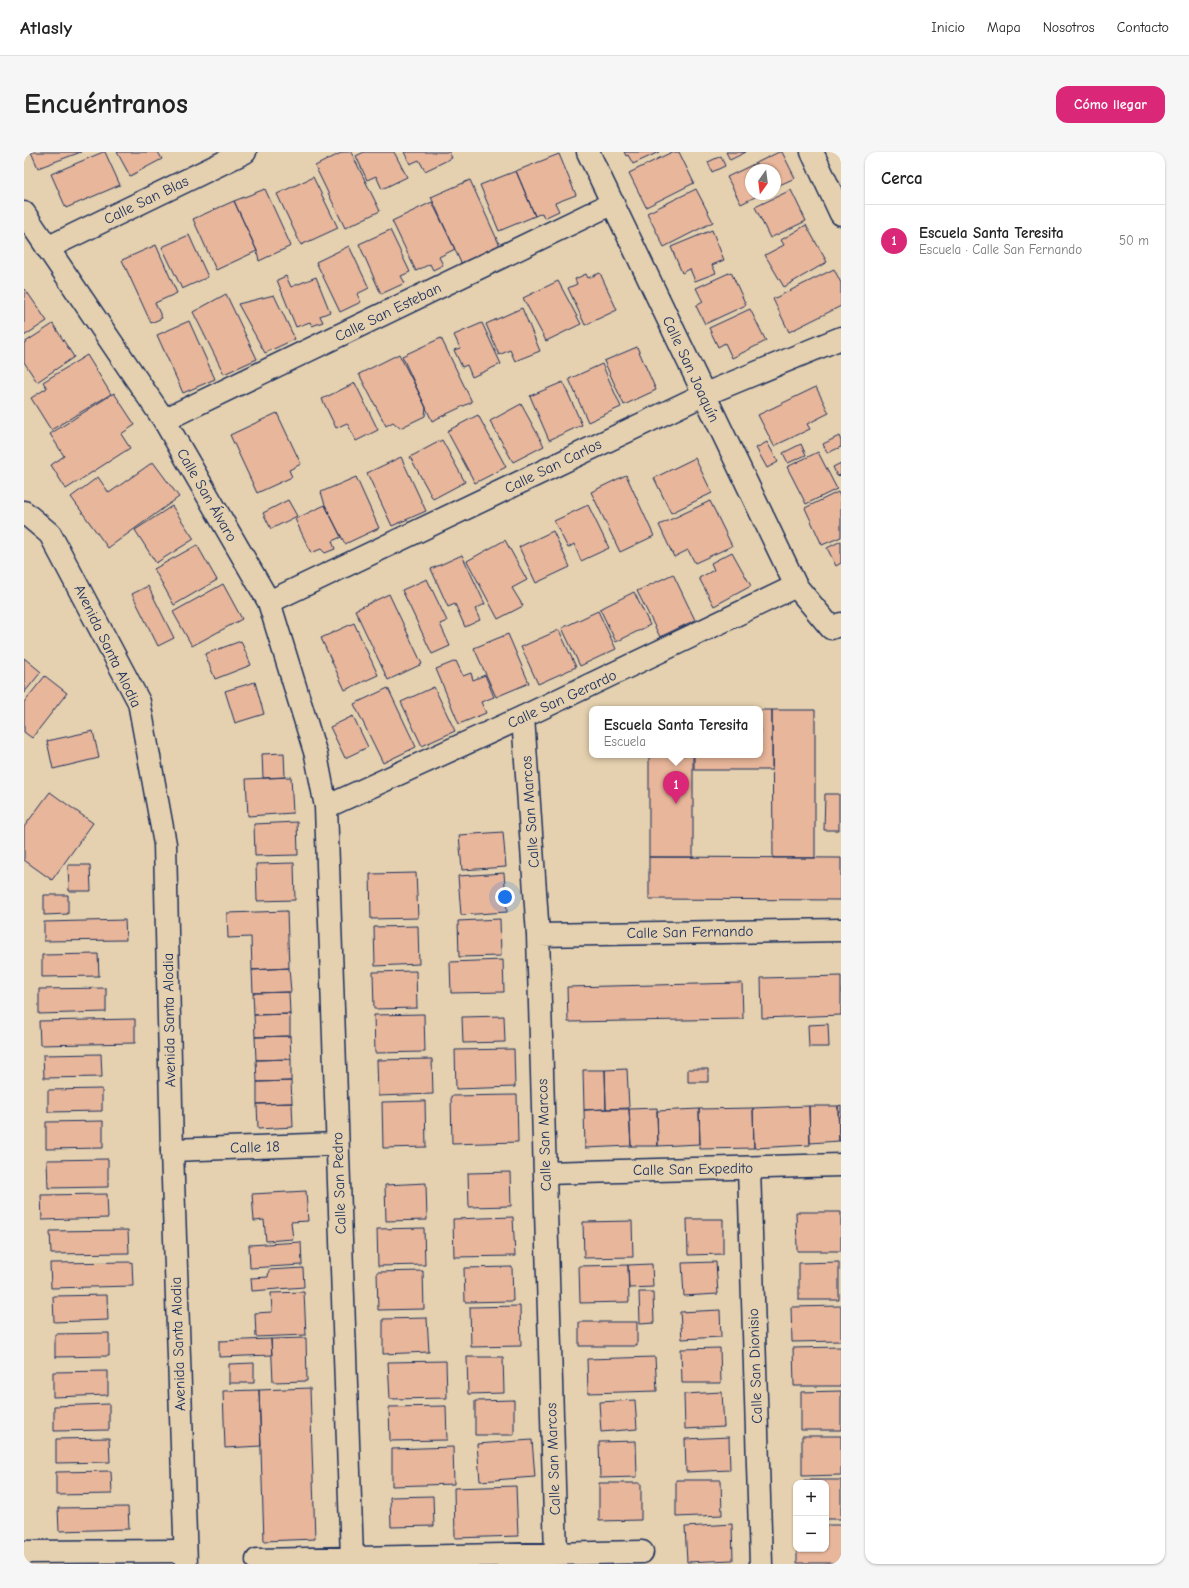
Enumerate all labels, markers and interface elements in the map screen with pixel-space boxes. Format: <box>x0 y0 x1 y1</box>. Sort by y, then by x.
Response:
text: Atlasly <box>20 17 72 39</box>
text: Inicio <box>931 19 965 36</box>
text: Mapa <box>987 19 1021 36</box>
text: Nosotros <box>1043 19 1095 36</box>
text: Contacto <box>1117 19 1169 36</box>
button: Cómo llegar <box>1056 86 1165 123</box>
text: Encuéntranos <box>24 88 188 120</box>
north arrow <box>745 164 781 200</box>
text: Cerca <box>881 169 923 188</box>
street label: Calle San Blas <box>101 172 191 228</box>
text: Escuela Santa Teresita <box>919 224 1064 242</box>
text: 1 <box>891 233 897 248</box>
text: 50 m <box>1119 233 1149 248</box>
text: Escuela · Calle San Fernando <box>919 242 1082 257</box>
street label: Calle San Esteban <box>332 278 444 346</box>
street label: Calle San Joaquín <box>659 313 723 425</box>
street label: Calle San Carlos <box>502 435 604 497</box>
street label: Calle San Álvaro <box>173 445 242 545</box>
street label: Avenida Santa Alodia <box>70 582 146 710</box>
street label: Calle San Gerardo <box>505 666 620 732</box>
popup <box>589 706 763 758</box>
text: Escuela Santa Teresita <box>604 716 748 734</box>
text: Escuela <box>604 734 646 749</box>
street label: Calle San Marcos <box>517 755 543 869</box>
pin: 1 <box>663 771 689 804</box>
your location <box>495 887 515 907</box>
street label: Calle San Fernando <box>626 922 754 942</box>
street label: Avenida Santa Alodia <box>159 953 179 1087</box>
street label: Calle San Marcos <box>533 1078 555 1192</box>
street label: Calle San Pedro <box>328 1132 350 1234</box>
street label: Calle 18 <box>230 1137 280 1157</box>
street label: Calle San Expedito <box>633 1159 753 1179</box>
street label: Avenida Santa Alodia <box>167 1276 189 1412</box>
street label: Calle San Dionisio <box>744 1308 766 1424</box>
street label: Calle San Marcos <box>542 1402 564 1516</box>
map controls <box>793 1480 829 1552</box>
button: + <box>793 1480 829 1516</box>
button: − <box>793 1516 829 1552</box>

